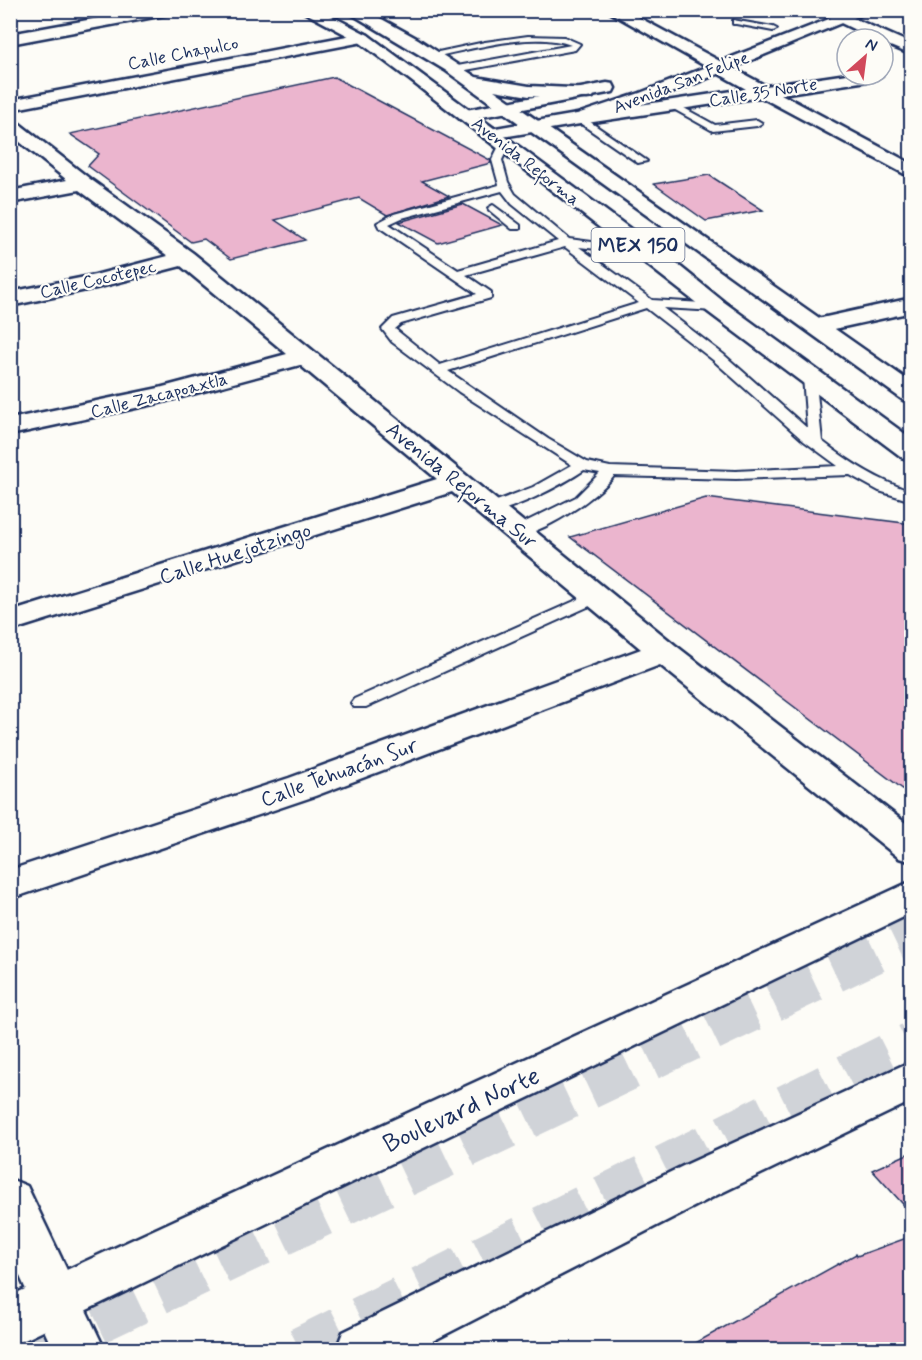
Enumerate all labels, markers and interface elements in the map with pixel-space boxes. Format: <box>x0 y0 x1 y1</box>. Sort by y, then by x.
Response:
north arrow <box>835 27 895 87</box>
street label: Calle Chapulco <box>126 31 241 76</box>
text: N <box>862 33 881 57</box>
street label: Avenida San Felipe <box>610 46 753 120</box>
street label: Calle 35 Norte <box>707 73 819 113</box>
street label: Avenida Reforma <box>465 112 584 213</box>
road number: MEX 150 <box>592 228 684 262</box>
street label: Calle Cocotepec <box>38 255 159 305</box>
street label: Calle Zacapoaxtla <box>88 367 230 425</box>
street label: Avenida Reforma Sur <box>379 416 543 557</box>
street label: Calle Huejotzingo <box>156 516 315 593</box>
street label: Calle Tehuacán Sur <box>257 731 422 814</box>
street label: Boulevard Norte <box>378 1060 546 1162</box>

